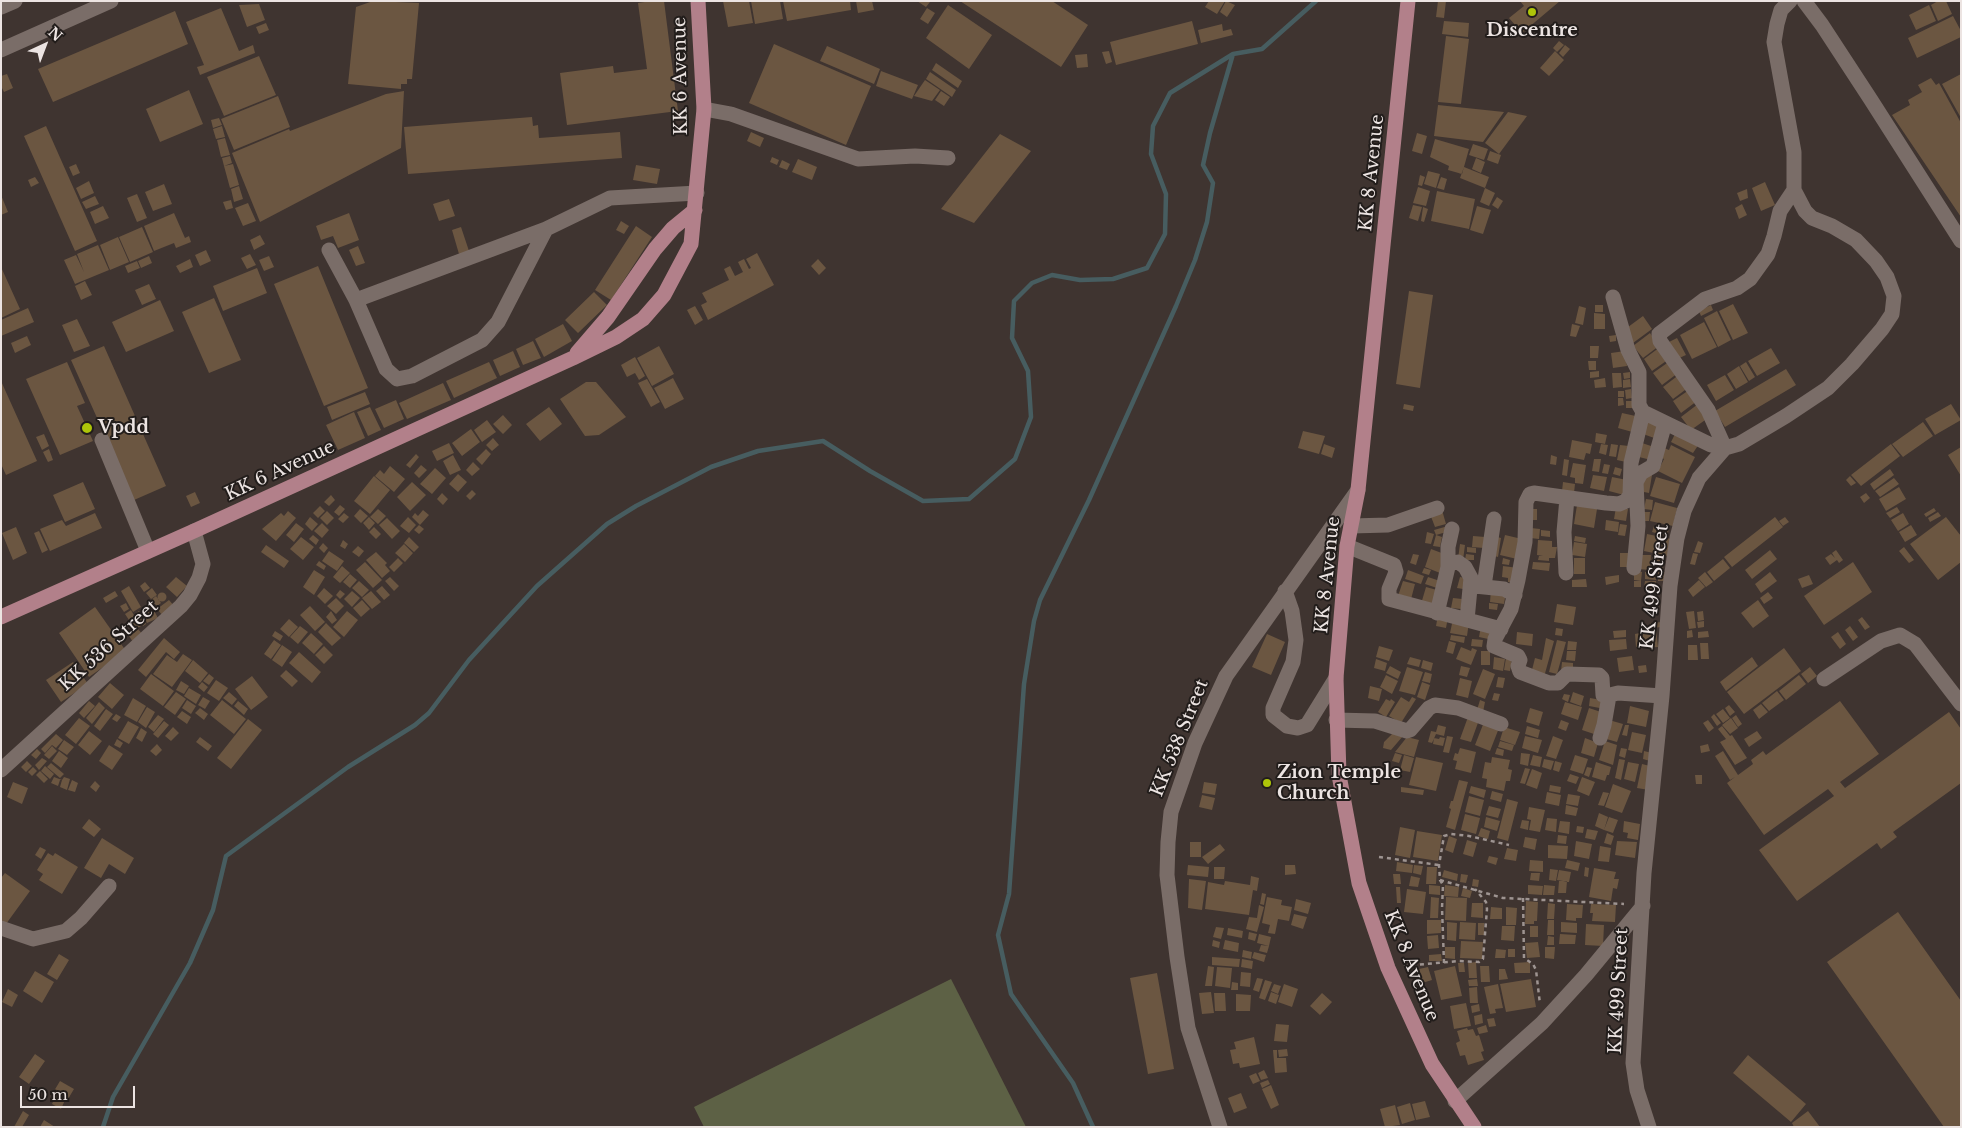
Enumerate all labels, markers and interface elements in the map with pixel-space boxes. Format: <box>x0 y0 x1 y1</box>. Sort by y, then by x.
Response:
marker: Discentre <box>1526 6 1538 18</box>
street label: KK 6 Avenue <box>669 17 693 135</box>
north arrow <box>20 20 70 70</box>
place label: Discentre <box>1486 20 1578 42</box>
text: N <box>44 23 66 45</box>
street label: KK 8 Avenue <box>1355 113 1389 233</box>
place label: Vpdd <box>98 417 149 439</box>
marker: Vpdd <box>80 421 94 435</box>
street label: KK 6 Avenue <box>222 436 338 506</box>
street label: KK 8 Avenue <box>1311 515 1345 635</box>
street label: KK 499 Street <box>1637 523 1673 651</box>
street label: KK 536 Street <box>55 596 163 696</box>
street label: KK 538 Street <box>1147 676 1213 800</box>
place label: Zion Temple Church <box>1277 762 1401 804</box>
marker: Zion Temple Church <box>1261 777 1273 789</box>
street label: KK 8 Avenue <box>1379 907 1443 1025</box>
street label: KK 499 Street <box>1605 927 1633 1055</box>
scale bar <box>22 1076 138 1108</box>
text: 50 m <box>28 1085 68 1104</box>

